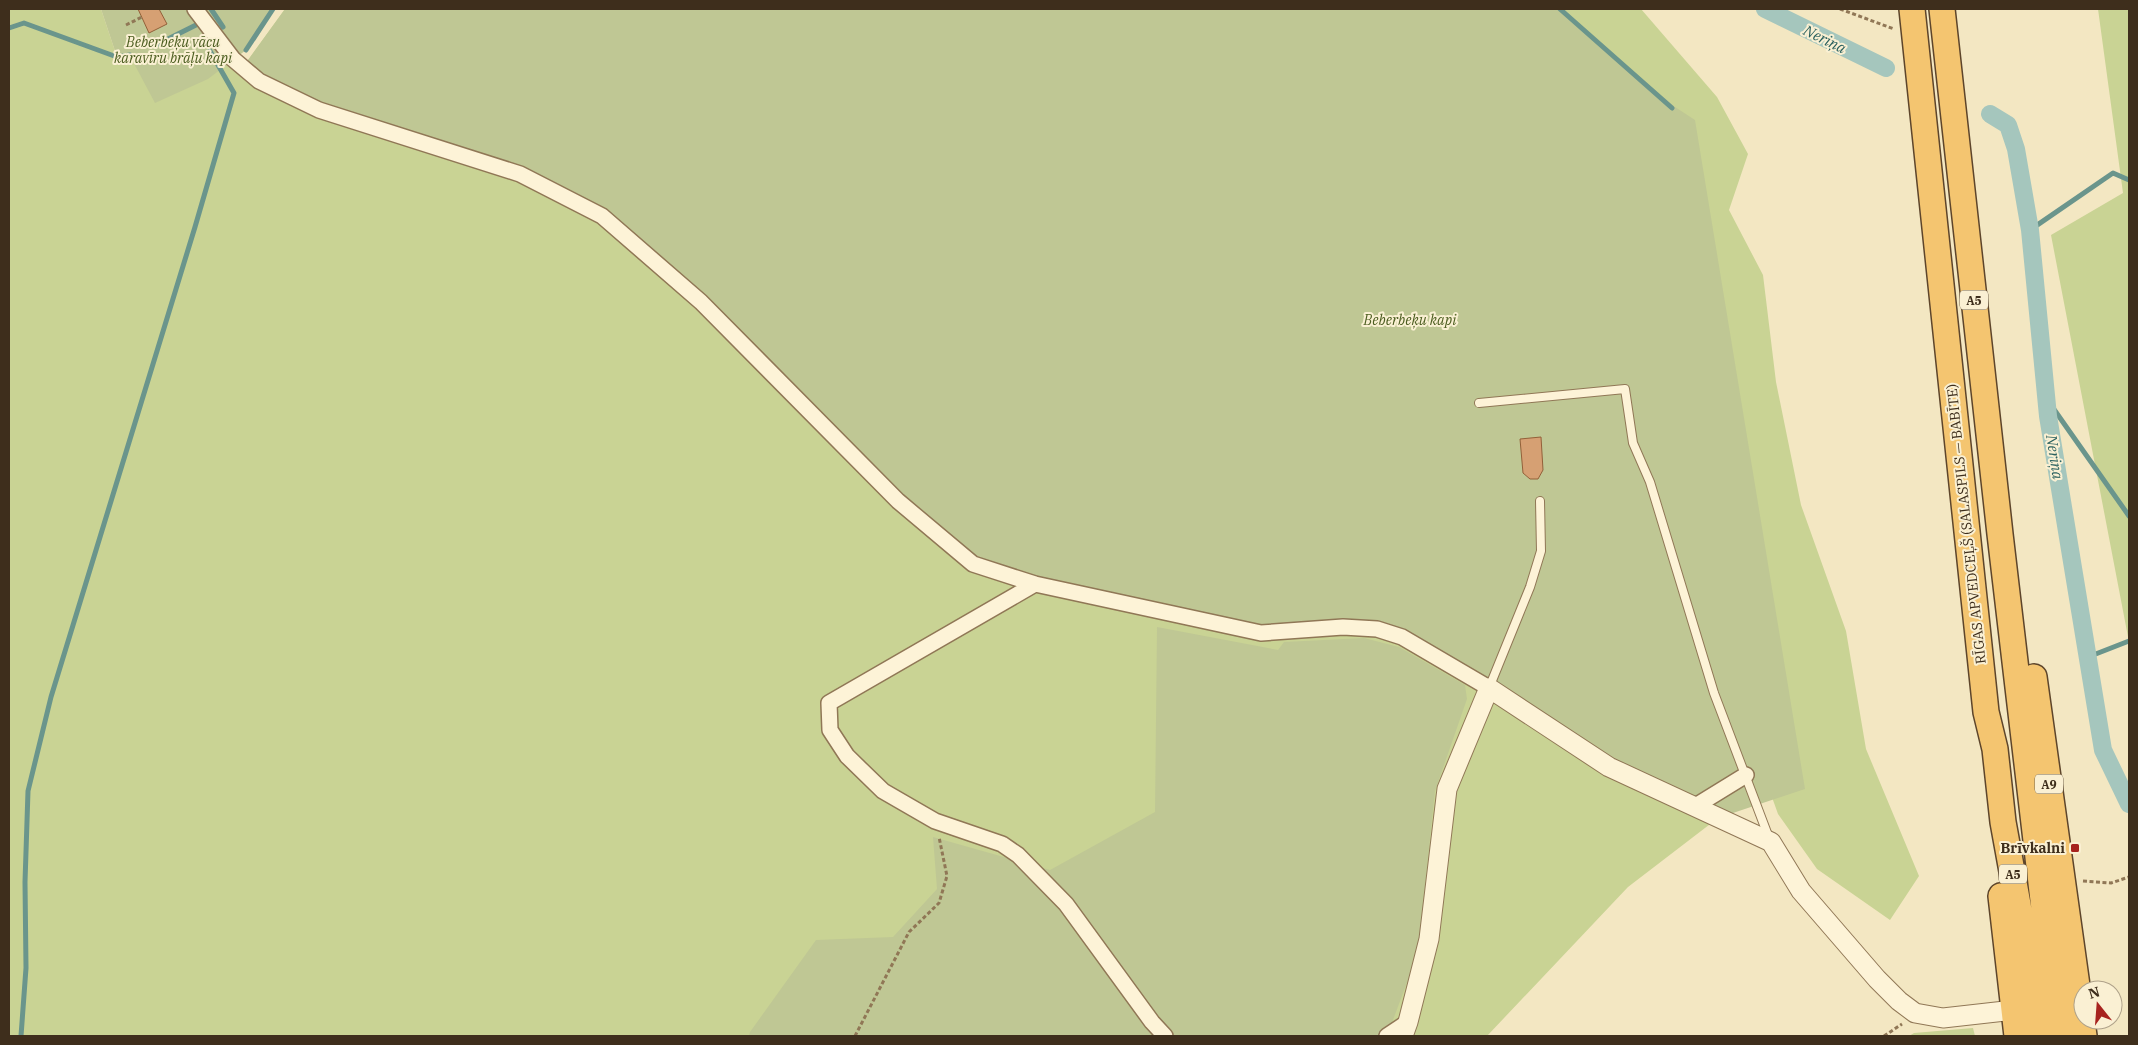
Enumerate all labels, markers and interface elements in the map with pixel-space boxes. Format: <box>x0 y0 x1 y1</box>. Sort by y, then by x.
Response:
water label: Neriņa <box>1800 20 1850 58</box>
park label: Beberbeķu vācu karavīru brāļu kapi <box>114 33 233 67</box>
road number: A5 <box>1960 290 1988 310</box>
park label: Beberbeķu kapi <box>1363 311 1457 329</box>
street label: RĪGAS APVEDCEĻŠ (SALASPILS — BABĪTE) <box>1941 383 1990 665</box>
water label: Neriņa <box>2042 432 2068 482</box>
road number: A9 <box>2035 774 2063 794</box>
place label: Brīvkalni <box>2000 839 2065 857</box>
marker: Brīvkalni <box>2069 842 2081 854</box>
road number: A5 <box>1999 864 2027 884</box>
north arrow <box>2073 980 2123 1030</box>
text: N <box>2086 982 2102 1003</box>

